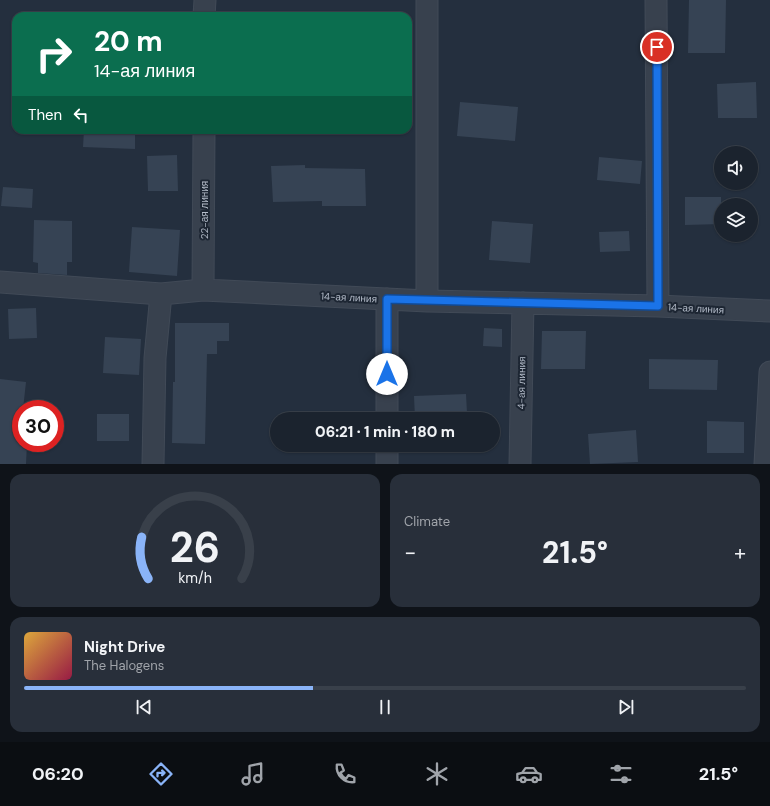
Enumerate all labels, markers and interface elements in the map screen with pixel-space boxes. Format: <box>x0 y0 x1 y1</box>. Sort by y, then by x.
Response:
text: 20 m <box>94 23 163 60</box>
icon: right <box>28 28 80 80</box>
pin <box>640 30 674 64</box>
icon: arrive <box>646 36 668 58</box>
text: 14-ая линия <box>94 59 195 83</box>
icon: left <box>70 104 92 126</box>
text: Then <box>28 105 62 125</box>
map controls <box>714 146 758 242</box>
button: sound <box>714 146 758 190</box>
street label: 22-ая линия <box>198 181 211 239</box>
button: layers <box>714 198 758 242</box>
street label: 14-ая линия <box>321 290 377 305</box>
street label: 14-ая линия <box>668 301 724 316</box>
position arrow <box>366 353 408 395</box>
street label: 4-ая линия <box>515 356 528 410</box>
speed limit sign: 30 <box>12 400 64 452</box>
text: 06:21 · 1 min · 180 m <box>315 422 455 442</box>
text: Climate <box>404 513 450 530</box>
text: 26 <box>170 520 220 574</box>
text: 21.5° <box>542 533 608 572</box>
text: − <box>404 538 416 567</box>
text: + <box>734 538 746 567</box>
text: km/h <box>178 568 212 586</box>
text: Night Drive <box>84 637 165 657</box>
text: The Halogens <box>84 657 164 674</box>
icon: previous <box>133 696 155 718</box>
icon: pause <box>374 696 396 718</box>
icon: next <box>615 696 637 718</box>
icon: directions <box>147 760 175 788</box>
icon: music <box>239 760 267 788</box>
icon: phone <box>331 760 359 788</box>
icon: climate <box>423 760 451 788</box>
icon: car <box>515 760 543 788</box>
icon: filters <box>607 760 635 788</box>
text: 06:20 <box>32 762 84 786</box>
text: 21.5° <box>699 762 738 786</box>

